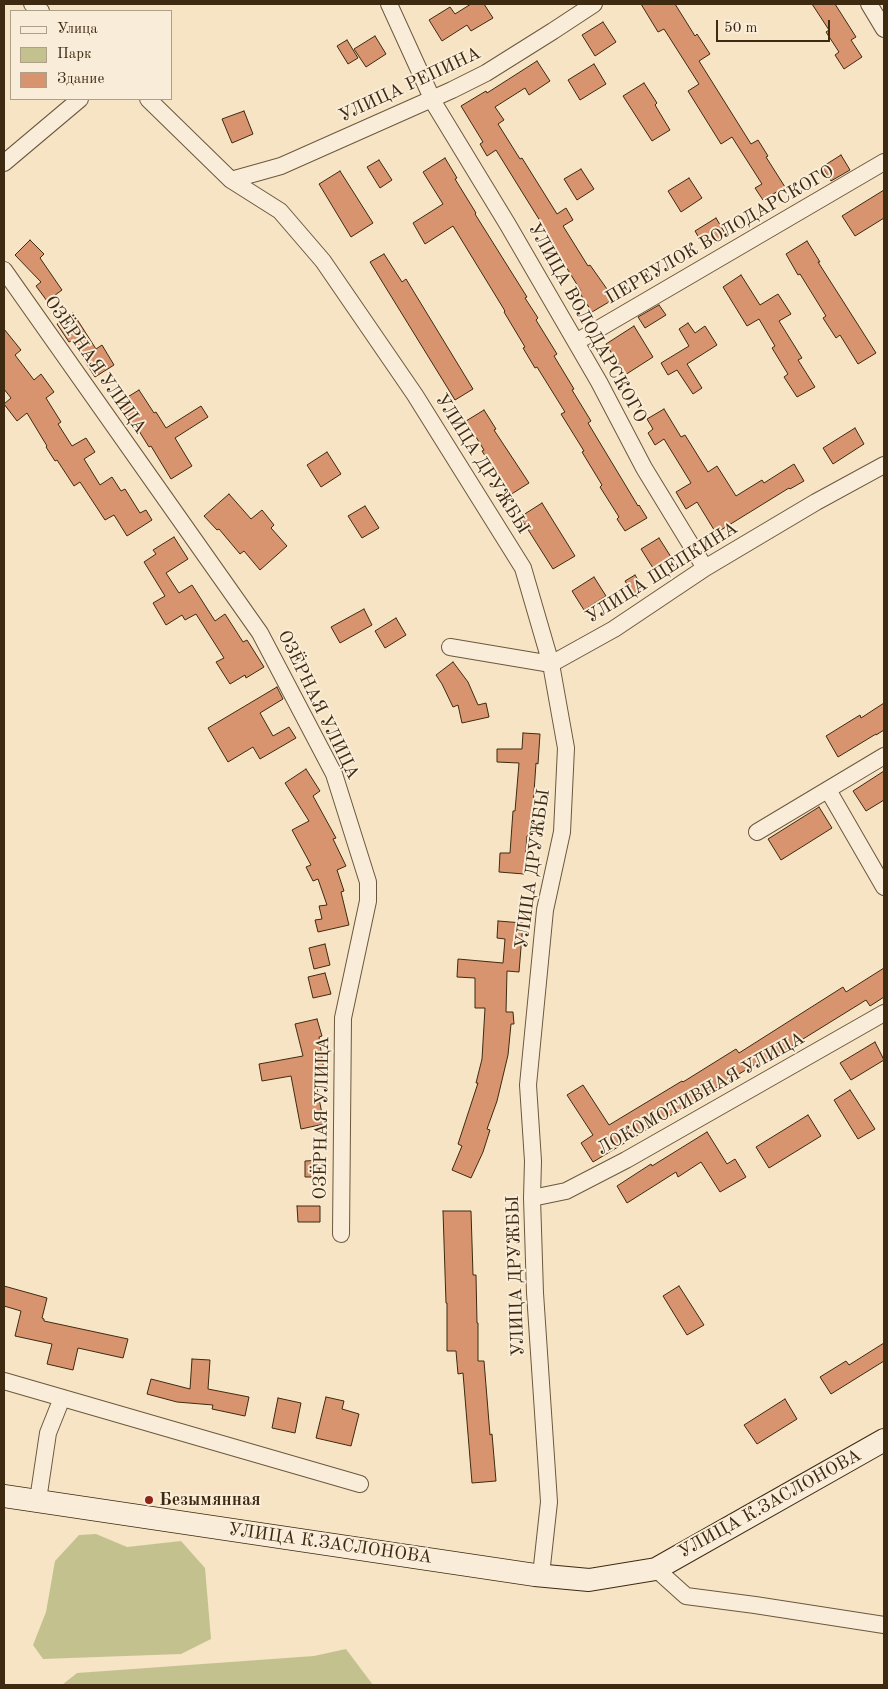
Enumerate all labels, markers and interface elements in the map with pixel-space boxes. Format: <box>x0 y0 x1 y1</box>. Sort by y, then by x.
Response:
legend <box>10 10 172 100</box>
scale bar <box>718 10 832 42</box>
text: 50 m <box>724 21 758 36</box>
text: Улица <box>57 22 98 37</box>
street label: УЛИЦА РЕПИНА <box>336 43 484 127</box>
text: Парк <box>57 47 92 62</box>
text: Здание <box>57 72 104 87</box>
street label: ПЕРЕУЛОК ВОЛОДАРСКОГО <box>602 161 838 309</box>
street label: УЛИЦА ВОЛОДАРСКОГО <box>523 219 651 427</box>
street label: ОЗЁРНАЯ УЛИЦА <box>39 292 151 438</box>
street label: УЛИЦА ДРУЖБЫ <box>430 390 534 538</box>
street label: УЛИЦА ЩЕПКИНА <box>582 517 742 629</box>
street label: ОЗЁРНАЯ УЛИЦА <box>273 627 363 783</box>
street label: УЛИЦА ДРУЖБЫ <box>511 788 555 950</box>
street label: ЛОКОМОТИВНАЯ УЛИЦА <box>593 1028 809 1160</box>
street label: ОЗЁРНАЯ УЛИЦА <box>310 1036 334 1200</box>
street label: УЛИЦА ДРУЖБЫ <box>502 1195 530 1357</box>
street label: УЛИЦА К.ЗАСЛОНОВА <box>675 1445 865 1563</box>
place label: Безымянная <box>159 1489 261 1511</box>
marker: Безымянная <box>143 1494 155 1506</box>
street label: УЛИЦА К.ЗАСЛОНОВА <box>227 1519 433 1569</box>

